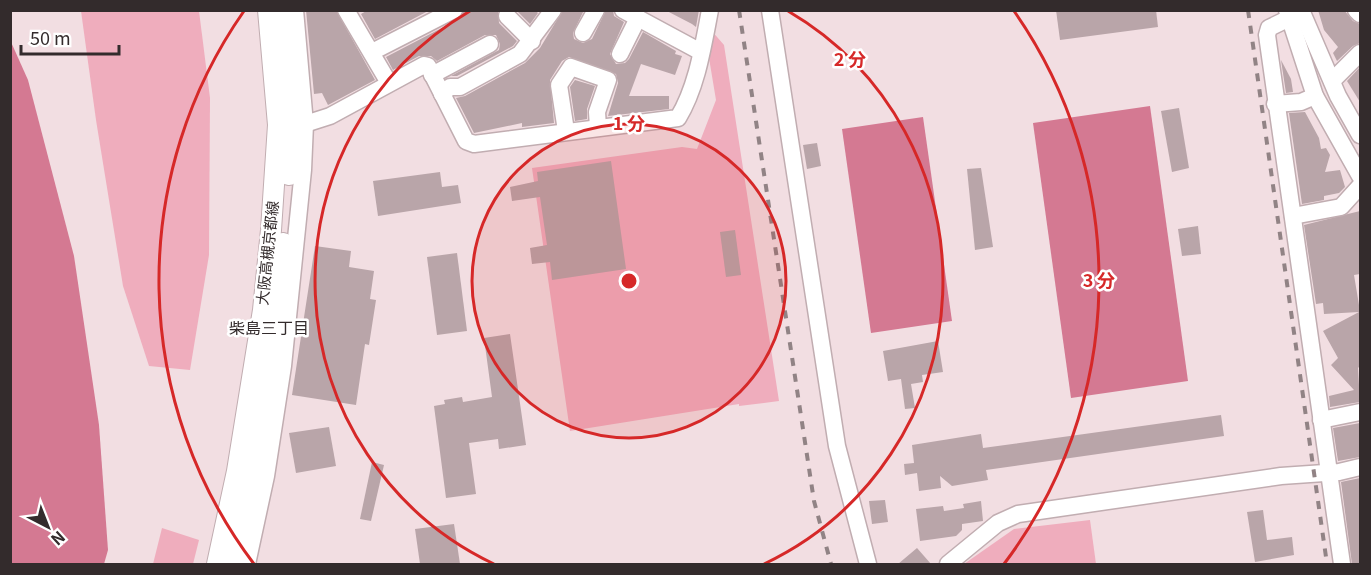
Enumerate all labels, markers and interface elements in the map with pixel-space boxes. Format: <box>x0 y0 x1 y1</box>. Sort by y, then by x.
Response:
scale bar <box>21 18 118 56</box>
text: 50 m <box>30 24 71 50</box>
text: 2 分 <box>834 45 866 71</box>
text: 1 分 <box>613 109 645 135</box>
street label: 大阪高槻京都線 <box>251 200 282 306</box>
text: 3 分 <box>1083 266 1115 292</box>
centre of rings <box>619 271 639 291</box>
district label: 柴島三丁目 <box>229 315 309 339</box>
north arrow <box>18 497 78 557</box>
text: N <box>46 526 71 552</box>

